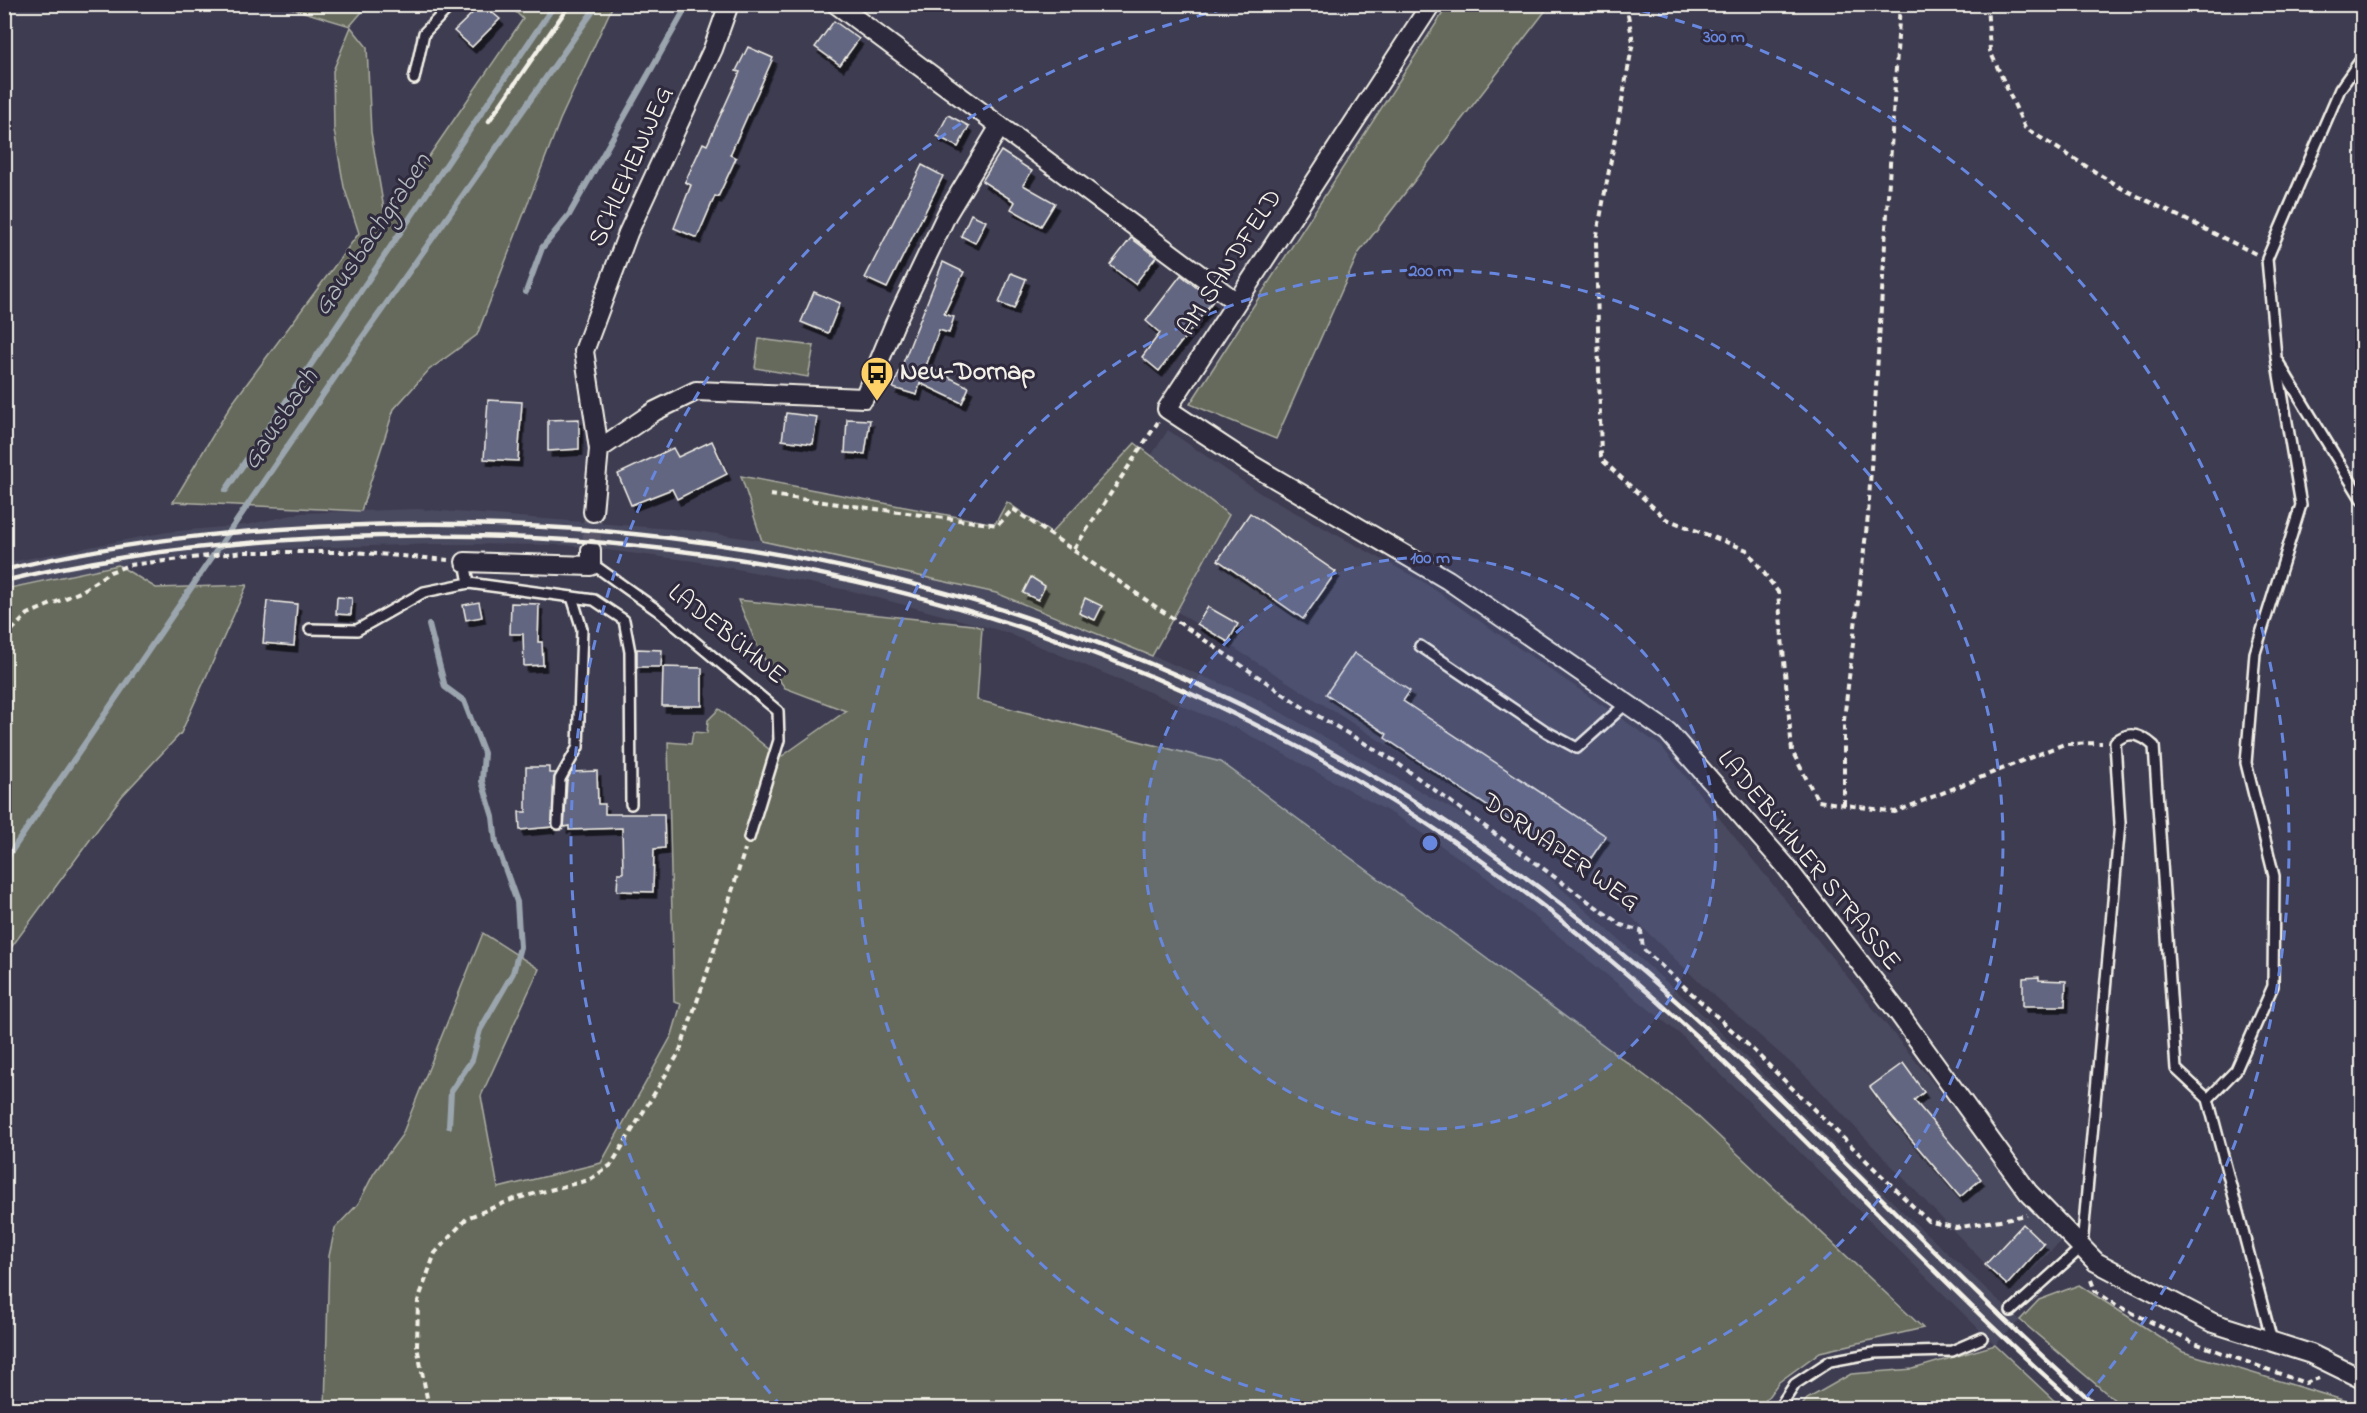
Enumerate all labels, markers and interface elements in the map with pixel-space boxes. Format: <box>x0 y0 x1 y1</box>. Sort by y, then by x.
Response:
text: 300 m <box>1702 25 1745 51</box>
street label: SCHLEHENWEG <box>580 81 684 253</box>
water label: Gausbachgraben <box>304 145 443 325</box>
street label: AM SANDFELD <box>1169 182 1293 344</box>
text: 200 m <box>1408 259 1452 285</box>
place label: Neu-Dornap <box>900 354 1035 392</box>
bus stop icon: Neu-Dornap <box>859 355 895 402</box>
water label: Gausbach <box>233 361 330 478</box>
text: 100 m <box>1410 546 1450 572</box>
street label: LADEBÜHNE <box>659 575 793 695</box>
street label: LADEBÜHNER STRASSE <box>1707 742 1909 980</box>
street label: DORNAPER WEG <box>1473 784 1647 922</box>
centre of rings <box>1420 833 1440 853</box>

